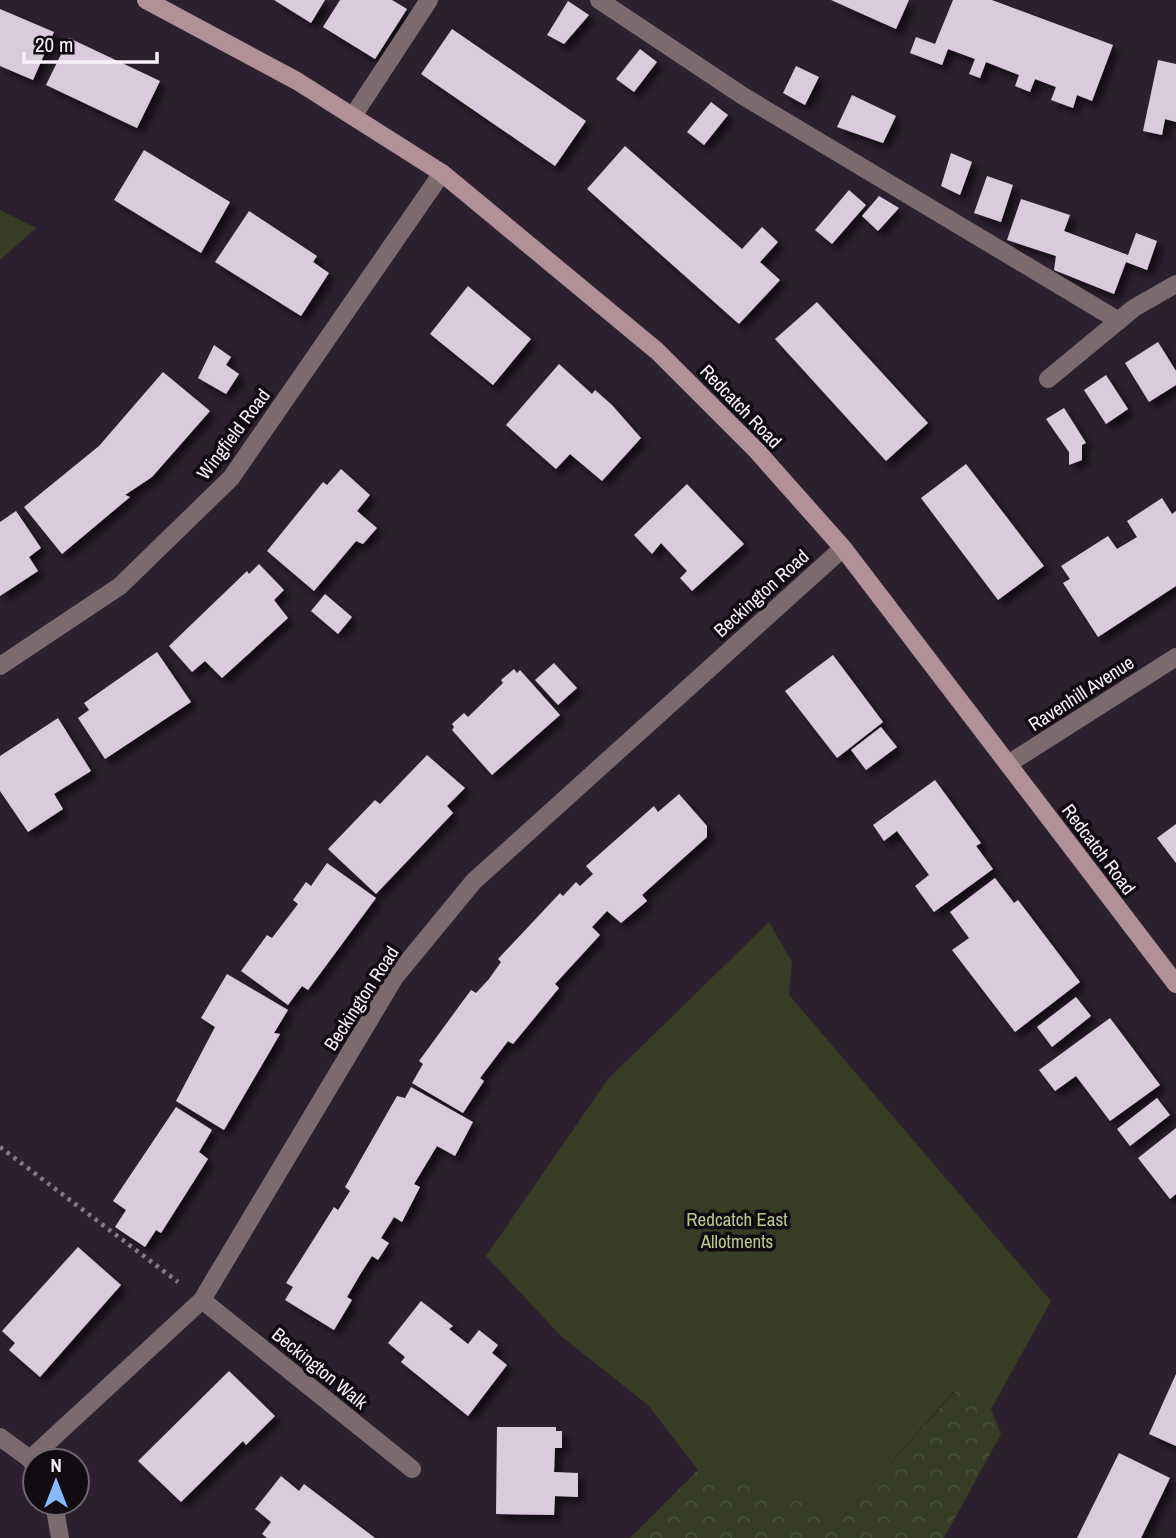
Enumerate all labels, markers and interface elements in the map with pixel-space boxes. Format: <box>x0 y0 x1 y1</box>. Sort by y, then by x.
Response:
scale bar <box>24 21 158 65</box>
text: 20 m <box>35 30 73 59</box>
street label: Redcatch Road <box>694 358 788 454</box>
street label: Wingfield Road <box>190 383 276 485</box>
street label: Beckington Road <box>708 543 814 643</box>
street label: Ravenhill Avenue <box>1023 649 1139 737</box>
street label: Redcatch Road <box>1056 798 1142 900</box>
street label: Beckington Road <box>318 941 404 1055</box>
park label: Redcatch East Allotments <box>686 1206 788 1254</box>
street label: Beckington Walk <box>267 1321 374 1415</box>
north arrow <box>21 1447 91 1517</box>
text: N <box>50 1452 62 1478</box>

